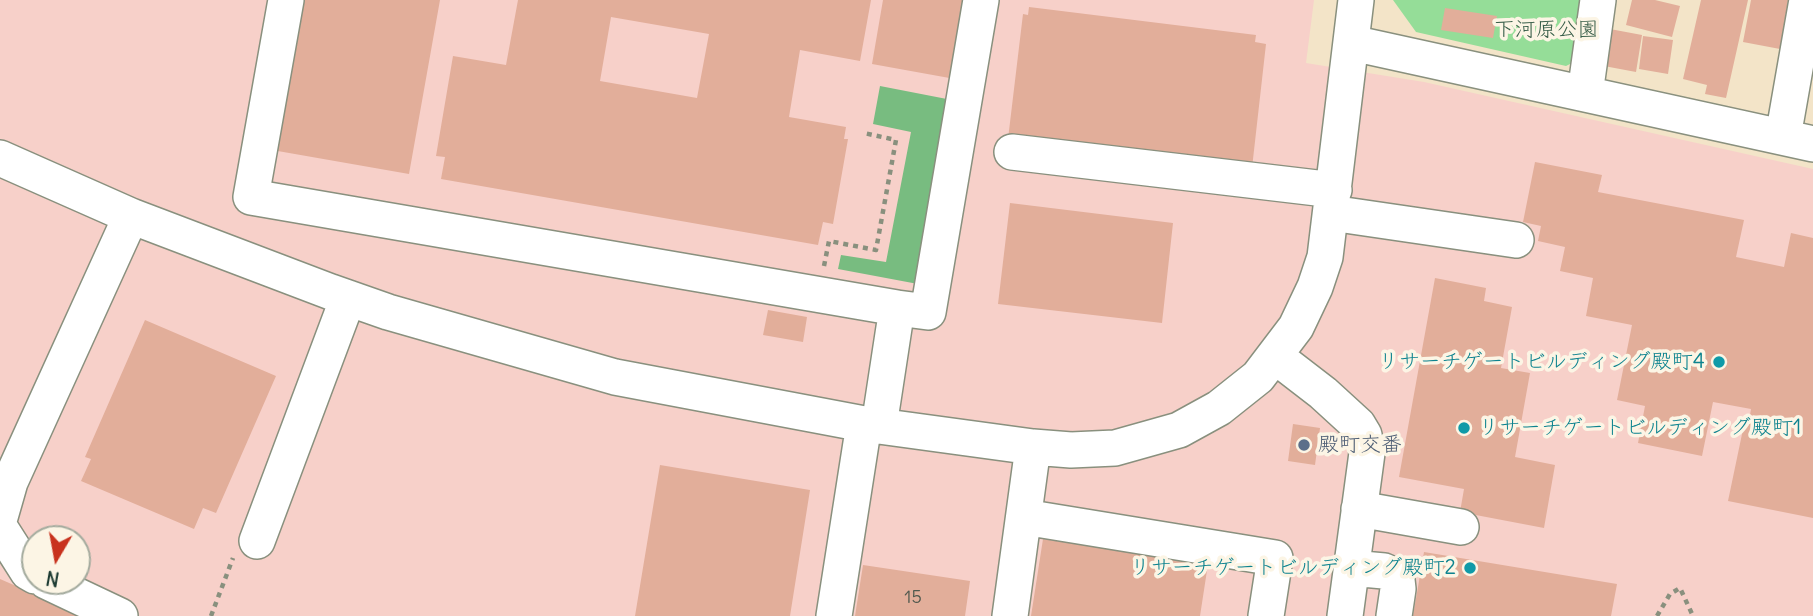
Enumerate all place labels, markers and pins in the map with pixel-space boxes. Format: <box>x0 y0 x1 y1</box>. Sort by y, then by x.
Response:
place label: リサーチゲートビルディング殿町4 <box>1378 349 1705 375</box>
marker: リサーチゲートビルディング殿町4 <box>1711 354 1727 370</box>
place label: リサーチゲートビルディング殿町1 <box>1478 415 1801 441</box>
marker: リサーチゲートビルディング殿町1 <box>1456 420 1472 436</box>
place label: 殿町交番 <box>1318 432 1402 458</box>
marker: 殿町交番 <box>1296 437 1312 453</box>
place label: リサーチゲートビルディング殿町2 <box>1129 555 1456 581</box>
marker: リサーチゲートビルディング殿町2 <box>1462 560 1478 576</box>

